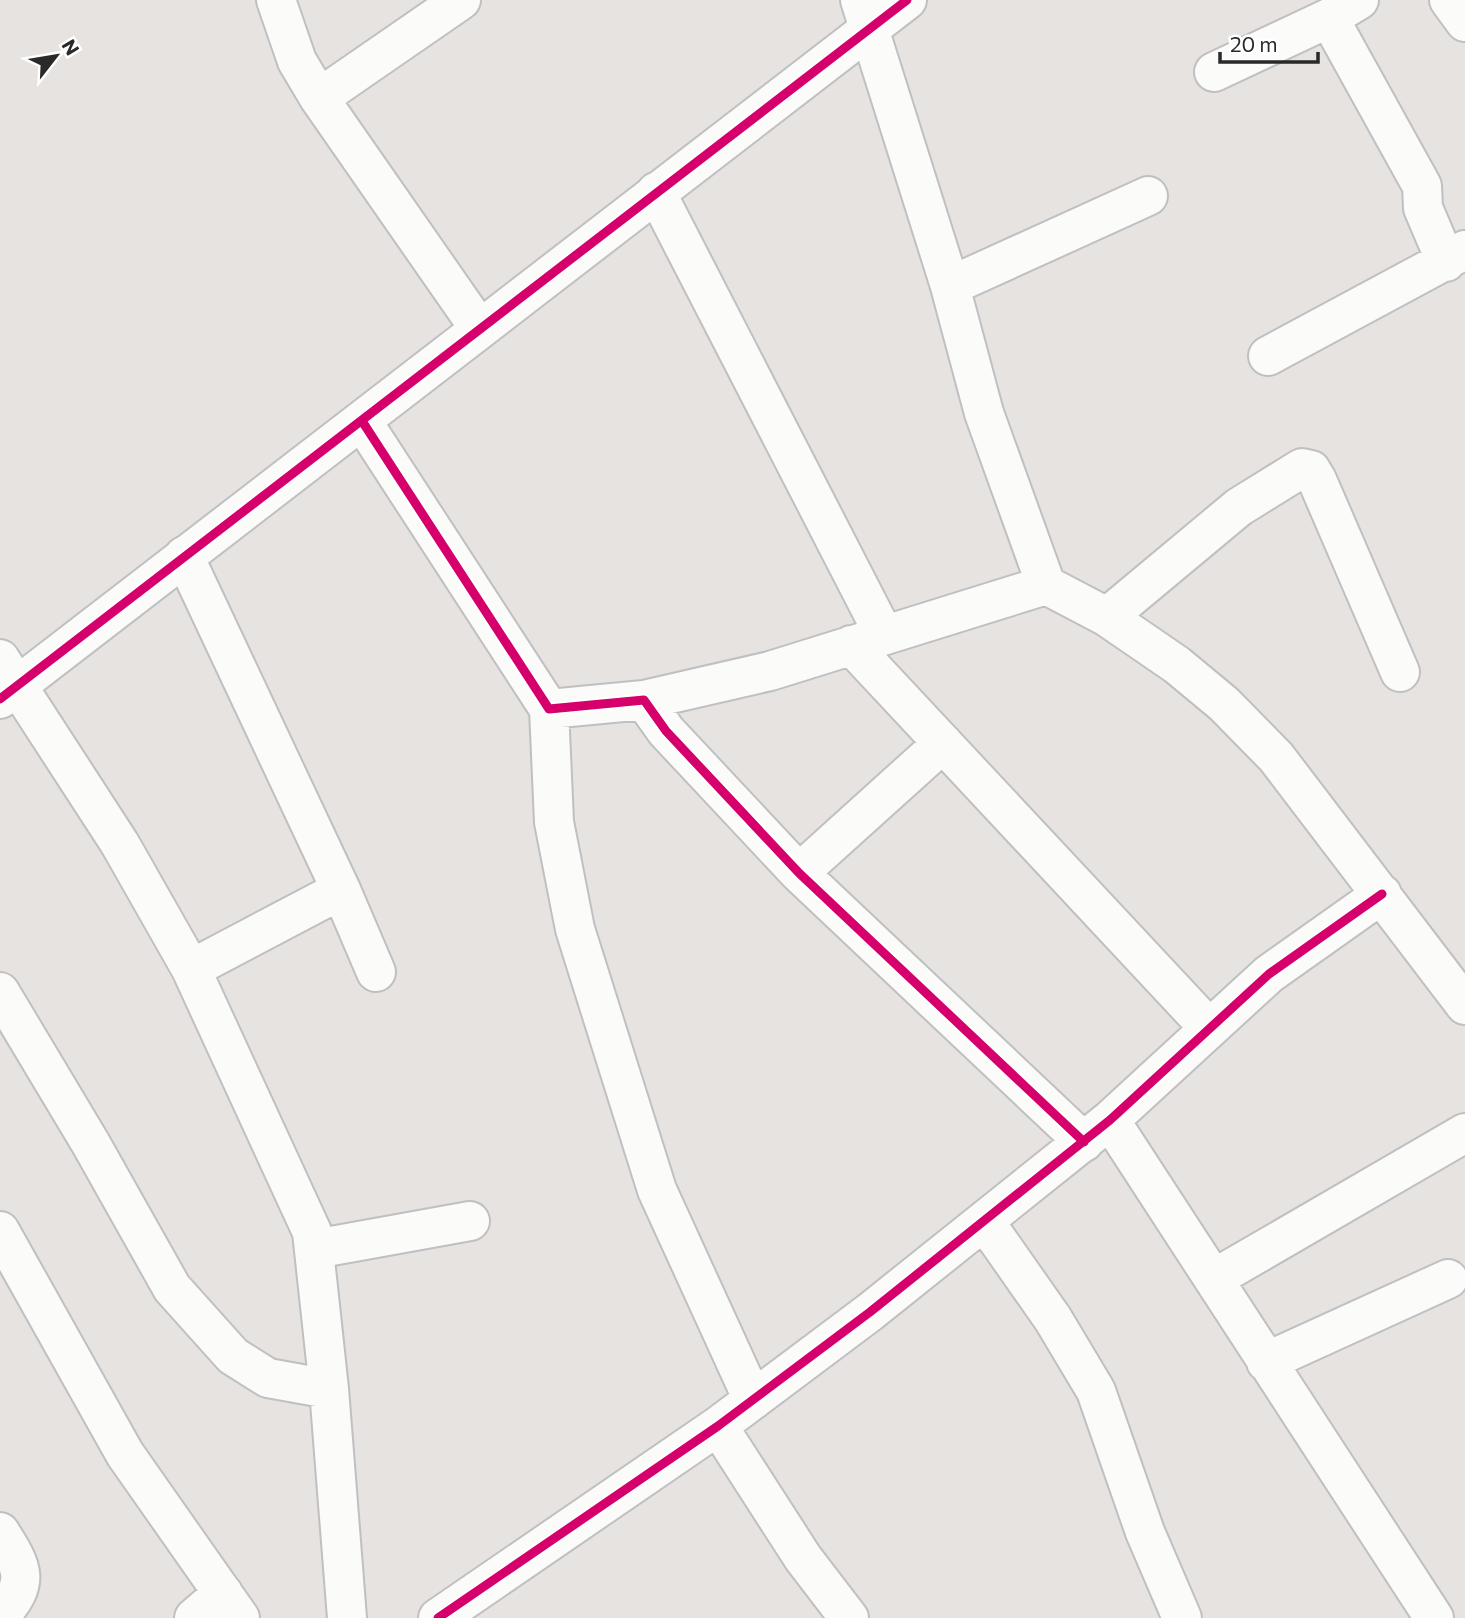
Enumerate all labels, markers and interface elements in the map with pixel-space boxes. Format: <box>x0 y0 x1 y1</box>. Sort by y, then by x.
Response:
north arrow <box>21 21 91 91</box>
scale bar <box>1220 21 1318 65</box>
text: 20 m <box>1230 31 1278 56</box>
text: N <box>57 35 85 59</box>

